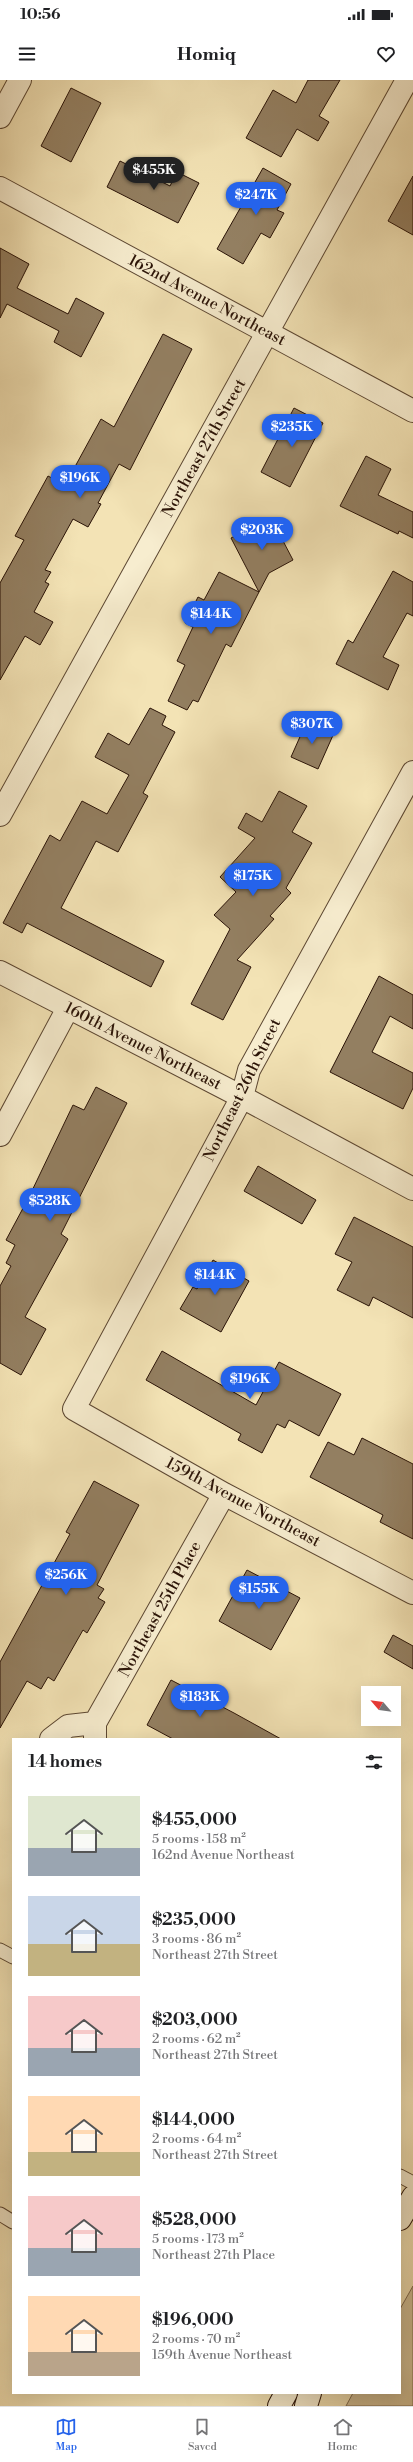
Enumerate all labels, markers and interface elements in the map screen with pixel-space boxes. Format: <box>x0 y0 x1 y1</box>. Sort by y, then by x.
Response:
text: 10:56 <box>20 5 61 24</box>
icon: menu <box>16 43 38 65</box>
text: Homiq <box>177 43 236 66</box>
icon: heart <box>375 43 397 65</box>
pin: $455K <box>126 157 182 191</box>
text: $455K <box>132 162 176 178</box>
pin: $247K <box>228 182 284 216</box>
text: $247K <box>235 187 277 203</box>
street label: 162nd Avenue Northeast <box>125 250 289 350</box>
street label: Northeast 27th Street <box>158 375 250 521</box>
pin: $235K <box>264 414 320 448</box>
text: $235K <box>271 419 313 435</box>
pin: $196K <box>52 465 108 499</box>
text: $196K <box>60 470 100 486</box>
pin: $203K <box>234 517 290 551</box>
text: $203K <box>240 522 284 538</box>
pin: $144K <box>183 601 239 635</box>
text: $144K <box>190 606 232 622</box>
pin: $307K <box>284 711 340 745</box>
text: $307K <box>290 716 334 732</box>
pin: $175K <box>225 863 281 897</box>
text: $175K <box>233 868 273 884</box>
street label: 160th Avenue Northeast <box>61 998 225 1095</box>
street label: Northeast 26th Street <box>199 1015 285 1165</box>
pin: $528K <box>22 1188 78 1222</box>
text: $528K <box>29 1193 71 1209</box>
pin: $144K <box>187 1262 243 1296</box>
text: $144K <box>194 1267 236 1283</box>
pin: $196K <box>222 1366 278 1400</box>
text: $196K <box>230 1371 270 1387</box>
street label: 159th Avenue Northeast <box>162 1453 324 1551</box>
street label: Northeast 25th Place <box>114 1538 206 1680</box>
pin: $256K <box>38 1562 94 1596</box>
text: $256K <box>45 1567 87 1583</box>
pin: $155K <box>231 1576 287 1610</box>
text: $155K <box>239 1581 279 1597</box>
pin: $183K <box>172 1684 228 1718</box>
north arrow <box>361 1686 401 1726</box>
map controls <box>361 1686 401 1726</box>
text: $183K <box>180 1689 220 1705</box>
text: 14 homes <box>28 1751 102 1773</box>
icon: filters <box>363 1751 385 1773</box>
text: $455,000 <box>152 1809 237 1831</box>
icon: home <box>60 1812 108 1860</box>
text: 5 rooms · 158 m² <box>152 1831 246 1847</box>
text: 162nd Avenue Northeast <box>152 1847 295 1863</box>
text: $235,000 <box>152 1909 236 1931</box>
icon: home <box>60 1912 108 1960</box>
text: 3 rooms · 86 m² <box>152 1931 241 1947</box>
text: Northeast 27th Street <box>152 1947 278 1963</box>
text: $203,000 <box>152 2009 238 2031</box>
icon: home <box>60 2012 108 2060</box>
text: 2 rooms · 62 m² <box>152 2031 241 2047</box>
text: Northeast 27th Street <box>152 2047 278 2063</box>
text: $144,000 <box>152 2109 235 2131</box>
icon: home <box>60 2112 108 2160</box>
text: 2 rooms · 64 m² <box>152 2131 241 2147</box>
text: Northeast 27th Street <box>152 2147 278 2163</box>
text: $528,000 <box>152 2209 236 2231</box>
icon: home <box>60 2212 108 2260</box>
text: 5 rooms · 173 m² <box>152 2231 244 2247</box>
text: Northeast 27th Place <box>152 2247 275 2263</box>
text: $196,000 <box>152 2309 234 2331</box>
icon: home <box>60 2312 108 2360</box>
text: 2 rooms · 70 m² <box>152 2331 240 2347</box>
text: 159th Avenue Northeast <box>152 2347 292 2363</box>
tab: Map <box>55 2416 77 2454</box>
tab: Saved <box>188 2416 217 2454</box>
tab: Home <box>327 2416 358 2454</box>

